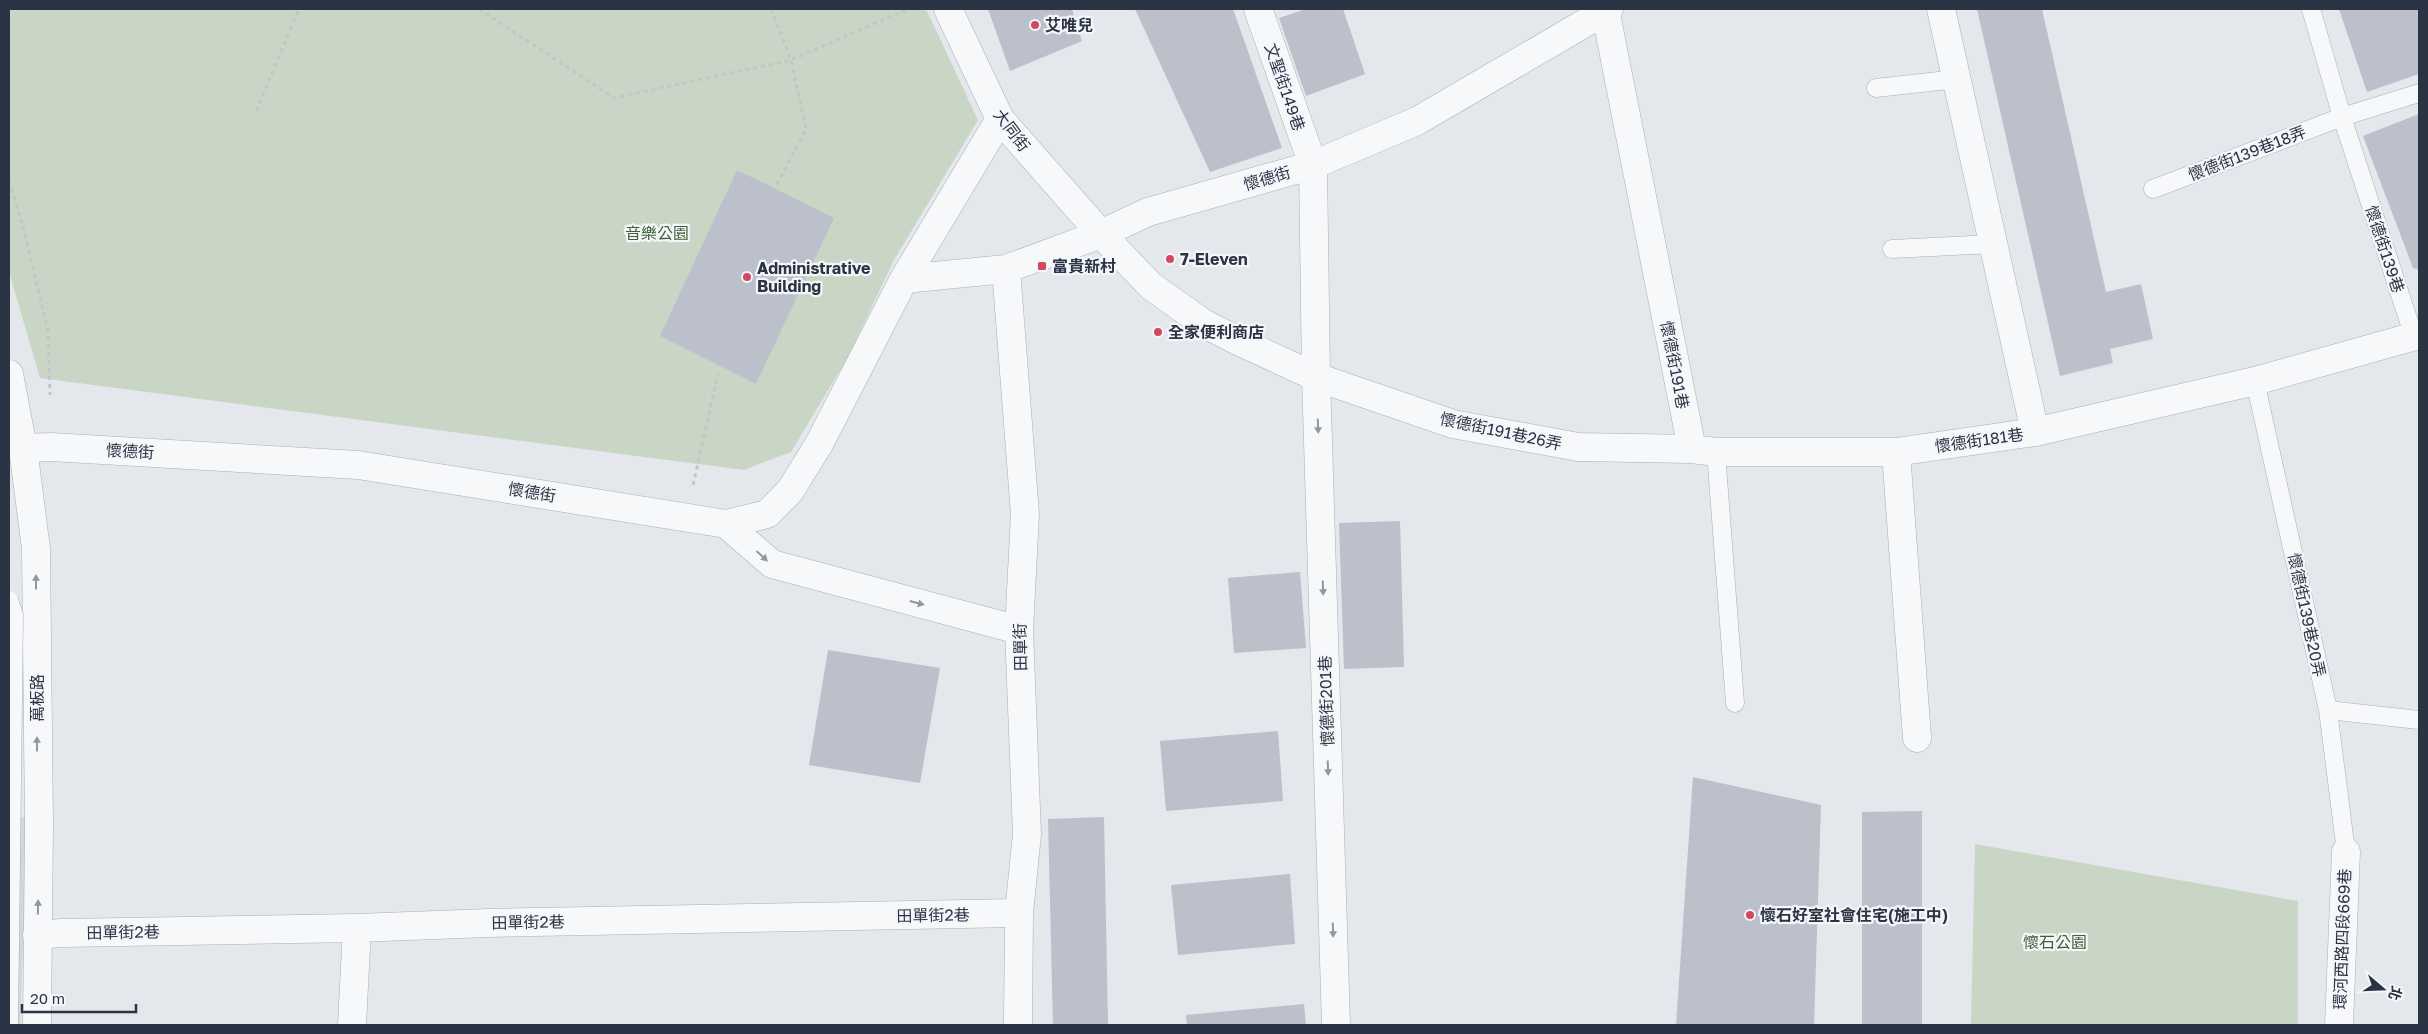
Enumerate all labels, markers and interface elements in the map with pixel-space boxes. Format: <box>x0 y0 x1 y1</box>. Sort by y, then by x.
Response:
place label: 艾唯兒 <box>1045 15 1093 35</box>
marker: 艾唯兒 <box>1029 19 1041 31</box>
street label: 文聖街149巷 <box>1261 41 1309 133</box>
street label: 大同街 <box>990 105 1034 155</box>
street label: 懷德街139巷18弄 <box>2185 121 2309 185</box>
street label: 懷德街 <box>1241 162 1293 194</box>
street label: 懷德街139巷 <box>2361 203 2409 295</box>
park label: 音樂公園 <box>625 223 689 243</box>
place label: 7-Eleven <box>1180 249 1248 269</box>
marker: 7-Eleven <box>1164 253 1176 265</box>
place label: 富貴新村 <box>1052 256 1116 276</box>
place label: Administrative Building <box>757 258 871 296</box>
marker: 富貴新村 <box>1036 260 1048 272</box>
marker: Administrative Building <box>741 271 753 283</box>
street label: 懷德街191巷 <box>1657 319 1693 411</box>
place label: 全家便利商店 <box>1168 322 1264 342</box>
marker: 全家便利商店 <box>1152 326 1164 338</box>
street label: 懷德街191巷26弄 <box>1438 408 1564 454</box>
one-way arrow <box>1314 418 1322 434</box>
street label: 懷德街181巷 <box>1933 424 2025 456</box>
street label: 懷德街 <box>106 440 154 462</box>
street label: 懷德街 <box>507 478 557 506</box>
one-way arrow <box>756 550 768 562</box>
street label: 懷德街139巷20弄 <box>2284 551 2330 679</box>
one-way arrow <box>32 573 40 589</box>
one-way arrow <box>1319 580 1327 596</box>
one-way arrow <box>909 599 924 607</box>
street label: 田單街 <box>1010 623 1030 671</box>
street label: 懷德街201巷 <box>1314 655 1338 747</box>
street label: 萬板路 <box>27 674 47 722</box>
one-way arrow <box>33 736 41 752</box>
one-way arrow <box>1324 760 1332 776</box>
street label: 環河西路四段669巷 <box>2330 868 2354 1010</box>
one-way arrow <box>34 898 42 914</box>
street label: 田單街2巷 <box>896 904 970 926</box>
place label: 懷石好室社會住宅(施工中) <box>1760 905 1948 925</box>
marker: 懷石好室社會住宅(施工中) <box>1744 909 1756 921</box>
street label: 田單街2巷 <box>491 911 565 933</box>
street label: 田單街2巷 <box>86 921 160 943</box>
one-way arrow <box>1329 923 1337 939</box>
park label: 懷石公園 <box>2023 932 2087 952</box>
north arrow <box>2358 964 2408 1014</box>
scale bar <box>22 982 136 1014</box>
text: 北 <box>2385 984 2406 1003</box>
text: 20 m <box>30 989 65 1007</box>

